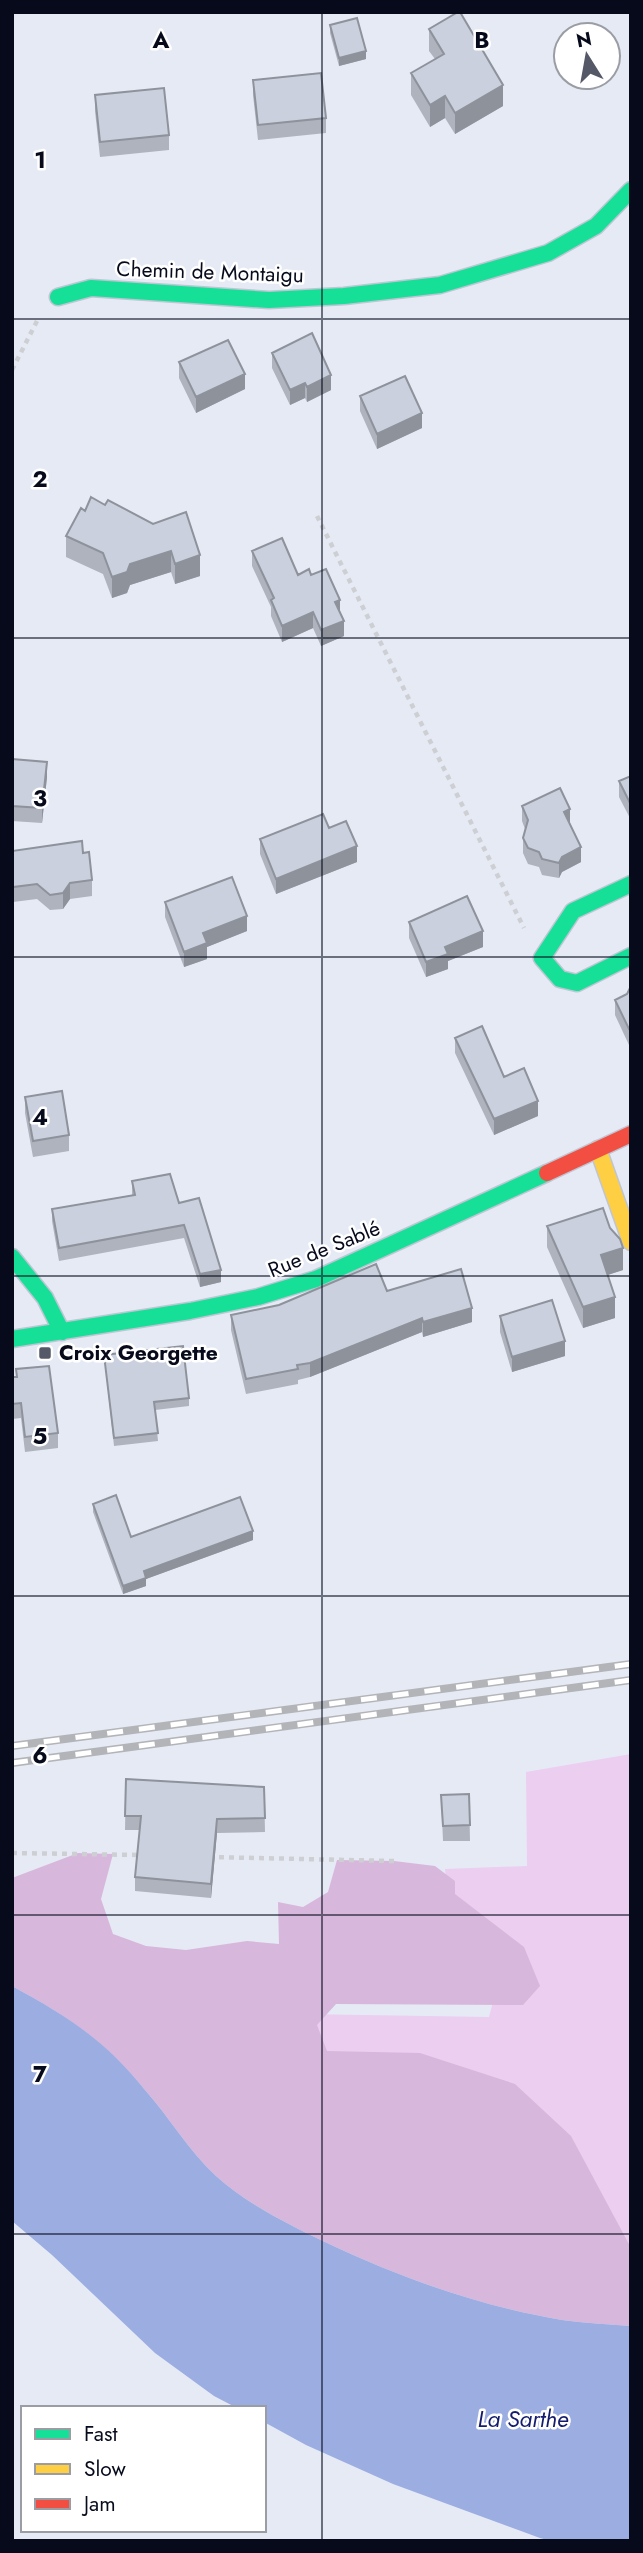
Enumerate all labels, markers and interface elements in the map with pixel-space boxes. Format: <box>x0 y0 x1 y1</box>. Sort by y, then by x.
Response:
north arrow <box>552 21 622 91</box>
text: A <box>152 23 170 57</box>
text: B <box>474 23 490 57</box>
text: N <box>574 25 594 54</box>
text: 1 <box>34 143 46 177</box>
street label: Chemin de Montaigu <box>116 254 304 290</box>
text: 2 <box>32 462 48 496</box>
text: 3 <box>33 781 47 815</box>
text: 4 <box>32 1100 48 1134</box>
street label: Rue de Sablé <box>264 1213 385 1285</box>
place label: Croix Georgette <box>59 1338 218 1368</box>
marker: Croix Georgette <box>37 1345 53 1361</box>
text: 5 <box>33 1419 47 1453</box>
text: 6 <box>32 1738 48 1772</box>
text: 7 <box>33 2057 47 2091</box>
water label: La Sarthe <box>478 2402 569 2436</box>
legend <box>21 2406 266 2532</box>
text: Fast <box>84 2419 117 2449</box>
text: Slow <box>84 2454 126 2484</box>
text: Jam <box>81 2489 116 2519</box>

